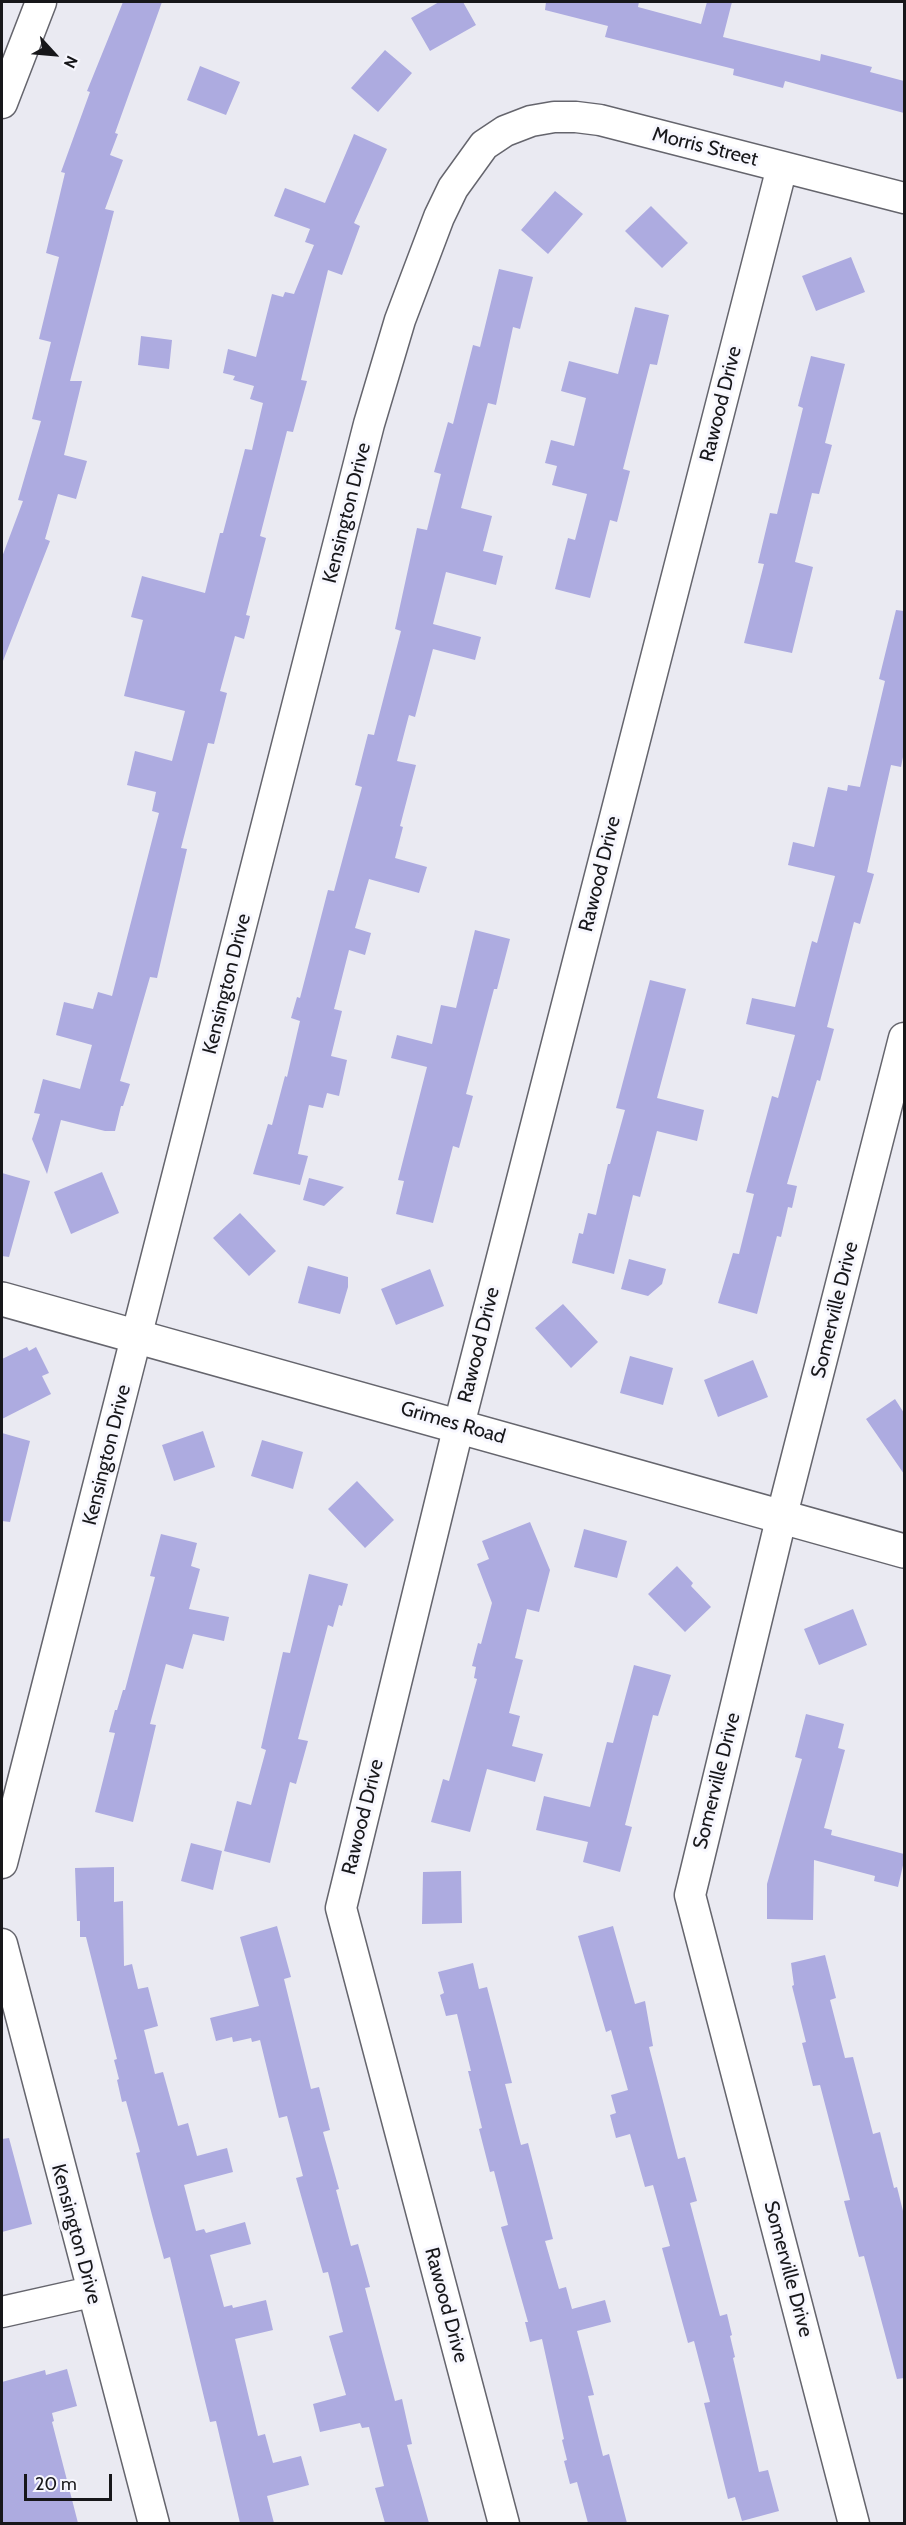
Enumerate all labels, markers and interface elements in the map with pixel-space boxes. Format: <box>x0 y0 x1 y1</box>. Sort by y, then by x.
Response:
north arrow <box>24 24 84 84</box>
text: N <box>60 53 82 71</box>
street label: Morris Street <box>650 122 760 172</box>
street label: Rawood Drive <box>695 344 747 464</box>
street label: Kensington Drive <box>318 440 376 586</box>
street label: Rawood Drive <box>574 814 626 934</box>
street label: Kensington Drive <box>198 911 256 1057</box>
street label: Somerville Drive <box>806 1239 864 1381</box>
street label: Rawood Drive <box>453 1285 505 1405</box>
street label: Kensington Drive <box>78 1382 136 1528</box>
street label: Grimes Road <box>398 1397 508 1449</box>
street label: Somerville Drive <box>688 1710 746 1852</box>
street label: Rawood Drive <box>337 1757 389 1877</box>
street label: Kensington Drive <box>46 2161 106 2307</box>
street label: Somerville Drive <box>758 2198 818 2340</box>
street label: Rawood Drive <box>419 2245 473 2365</box>
scale bar <box>27 2462 116 2500</box>
text: 20 m <box>35 2473 77 2495</box>

